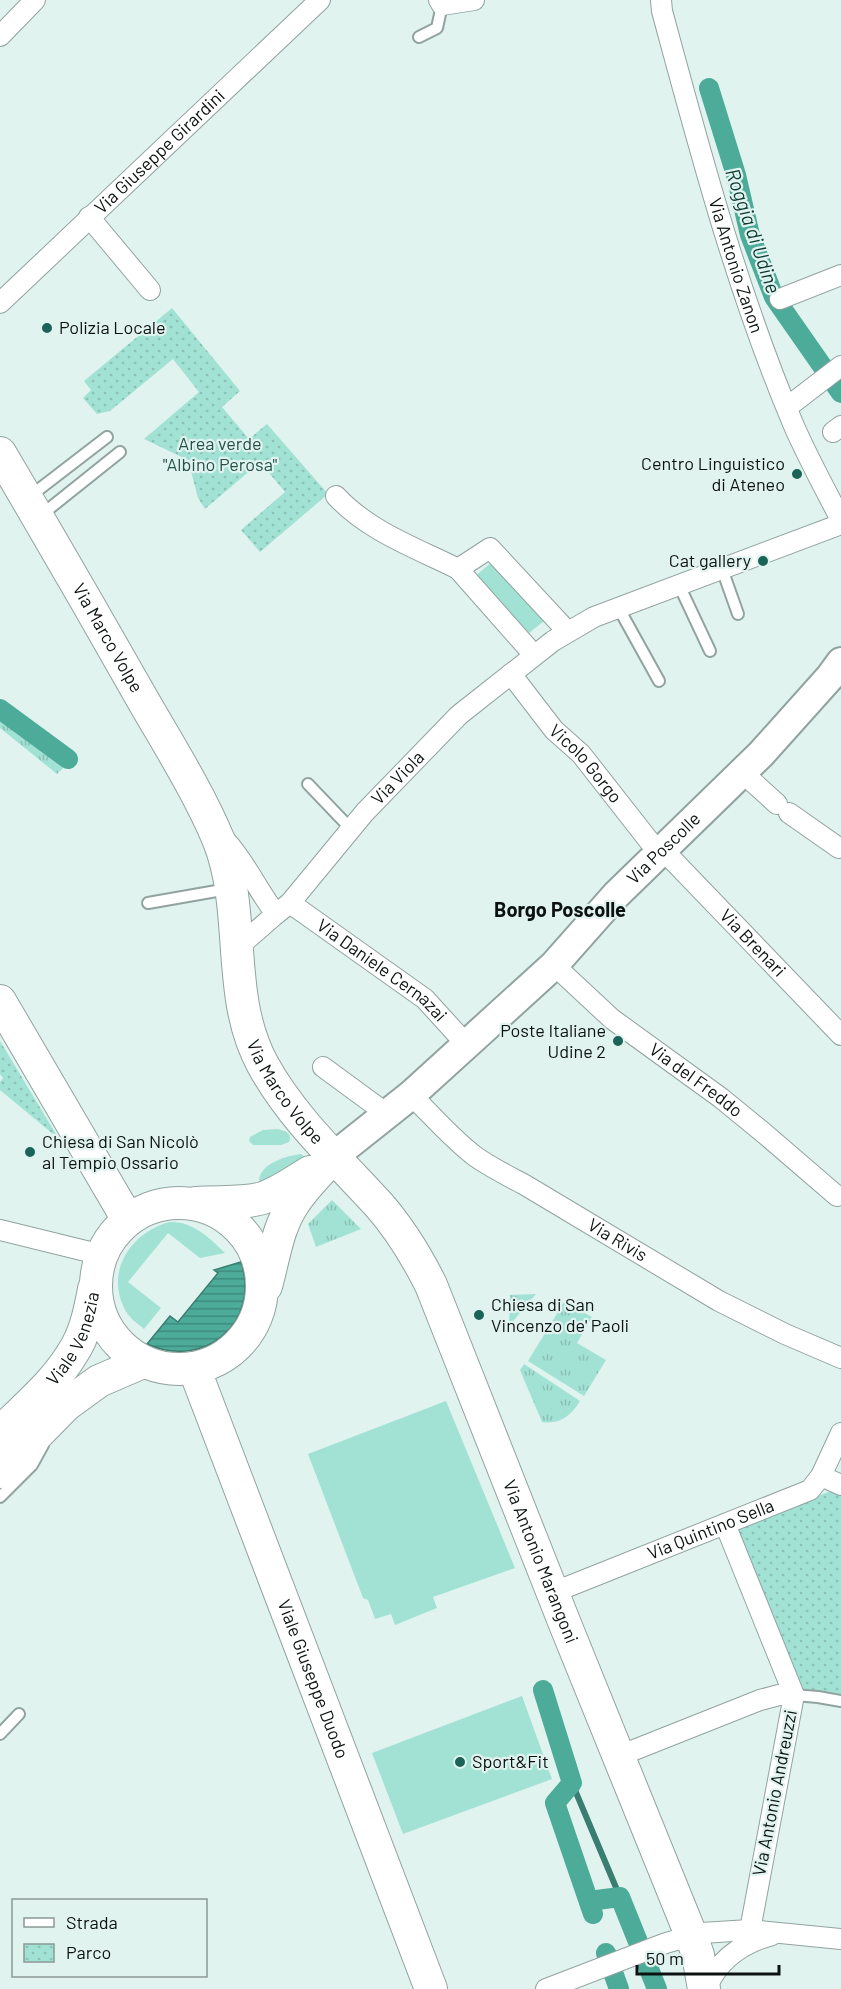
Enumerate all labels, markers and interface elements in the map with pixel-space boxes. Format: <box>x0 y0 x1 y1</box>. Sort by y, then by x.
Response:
street label: Via Giuseppe Girardini <box>89 84 229 218</box>
water label: Roggia di Udine <box>721 165 787 296</box>
street label: Via Antonio Zanon <box>705 195 769 336</box>
place label: Polizia Locale <box>59 316 166 338</box>
marker: Polizia Locale <box>40 321 54 335</box>
park label: Area verde "Albino Perosa" <box>163 432 277 475</box>
place label: Centro Linguistico di Ateneo <box>641 452 785 495</box>
marker: Centro Linguistico di Ateneo <box>790 467 804 481</box>
place label: Cat gallery <box>669 549 751 571</box>
marker: Cat gallery <box>756 554 770 568</box>
street label: Via Marco Volpe <box>68 579 148 696</box>
street label: Vicolo Gorgo <box>545 719 627 807</box>
street label: Via Viola <box>366 746 428 809</box>
street label: Via Poscolle <box>622 807 704 888</box>
district label: Borgo Poscolle <box>494 897 626 921</box>
street label: Via Brenari <box>716 904 791 981</box>
street label: Via Daniele Cernazai <box>313 914 452 1026</box>
place label: Poste Italiane Udine 2 <box>500 1019 606 1062</box>
marker: Poste Italiane Udine 2 <box>611 1034 625 1048</box>
street label: Via Marco Volpe <box>243 1036 329 1148</box>
street label: Via del Freddo <box>645 1038 748 1121</box>
place label: Chiesa di San Nicolò al Tempio Ossario <box>42 1130 199 1173</box>
marker: Chiesa di San Nicolò al Tempio Ossario <box>23 1145 37 1159</box>
street label: Via Rivis <box>584 1213 652 1266</box>
street label: Viale Venezia <box>41 1290 103 1389</box>
place label: Chiesa di San Vincenzo de' Paoli <box>491 1293 629 1336</box>
marker: Chiesa di San Vincenzo de' Paoli <box>472 1308 486 1322</box>
street label: Via Antonio Marangoni <box>499 1477 584 1646</box>
street label: Via Quintino Sella <box>644 1494 777 1564</box>
street label: Viale Giuseppe Duodo <box>273 1596 354 1761</box>
street label: Via Antonio Andreuzzi <box>747 1708 801 1878</box>
place label: Sport&Fit <box>472 1750 549 1772</box>
marker: Sport&Fit <box>453 1755 467 1769</box>
legend <box>12 1899 207 1977</box>
text: Strada <box>66 1911 118 1933</box>
scale bar <box>637 1938 780 1976</box>
text: Parco <box>66 1941 111 1963</box>
text: 50 m <box>646 1947 684 1969</box>

